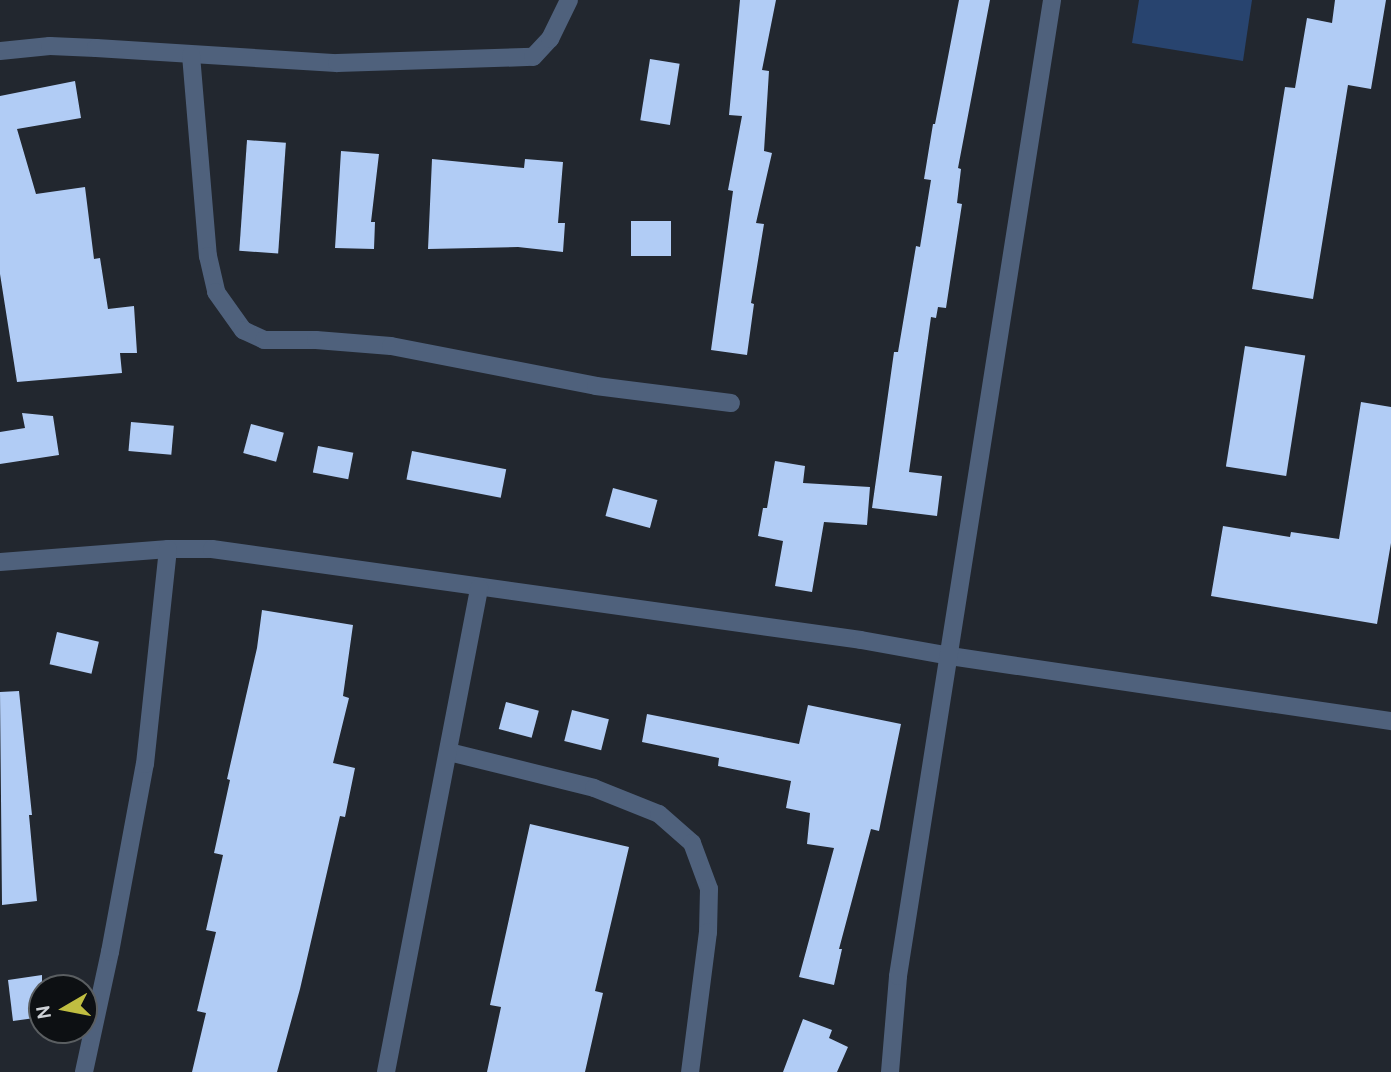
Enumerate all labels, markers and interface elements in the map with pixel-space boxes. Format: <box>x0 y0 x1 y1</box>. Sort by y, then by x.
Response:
north arrow <box>28 974 98 1044</box>
text: N <box>31 1004 56 1021</box>

